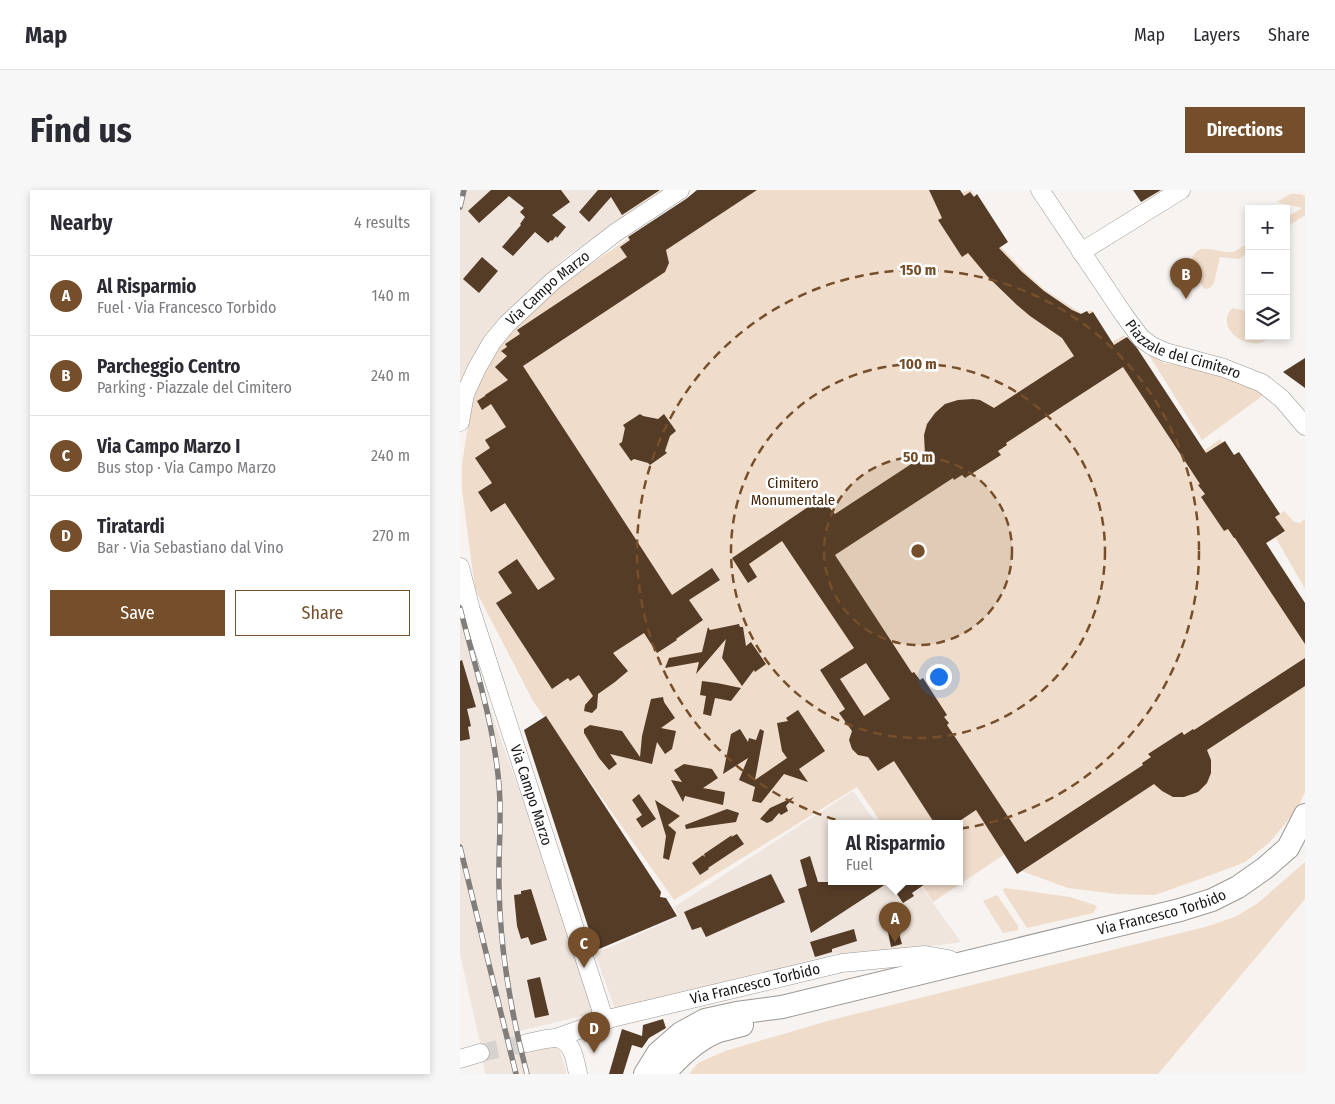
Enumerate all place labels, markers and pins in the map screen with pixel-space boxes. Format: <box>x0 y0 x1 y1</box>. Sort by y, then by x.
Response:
pin: B <box>1170 258 1202 299</box>
centre of rings <box>909 542 927 560</box>
pin: A <box>879 902 911 943</box>
pin: C <box>568 927 600 968</box>
pin: D <box>578 1012 610 1053</box>

